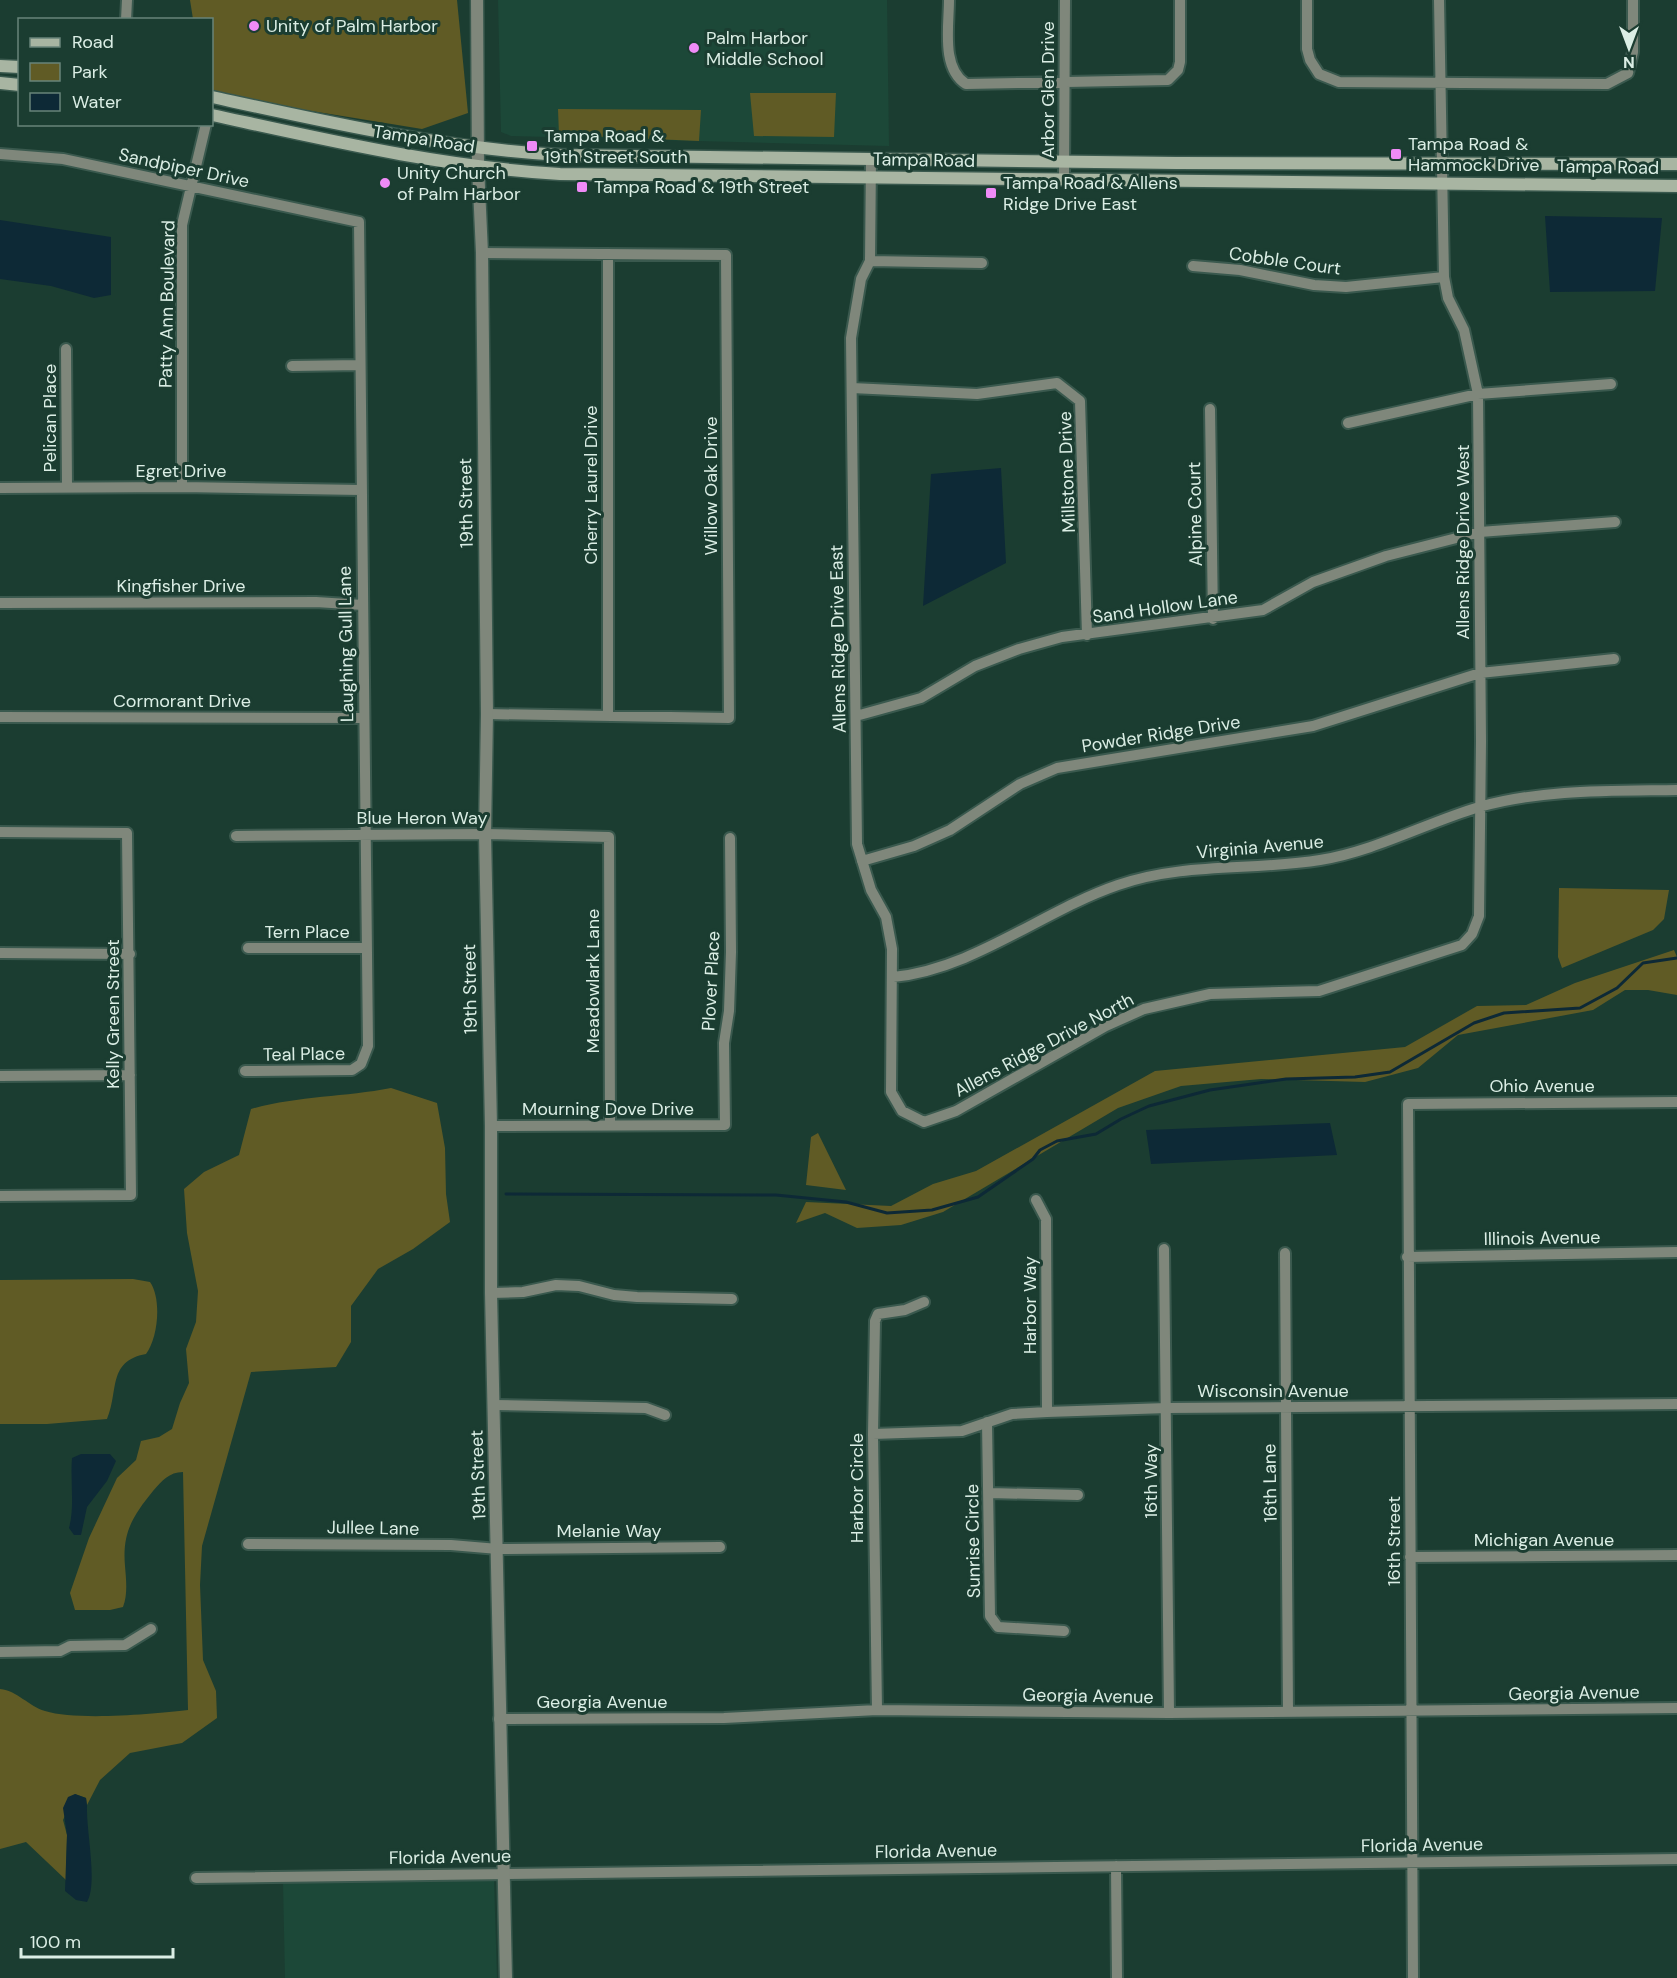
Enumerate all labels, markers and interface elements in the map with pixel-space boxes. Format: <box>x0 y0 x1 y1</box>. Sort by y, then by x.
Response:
place label: Unity of Palm Harbor <box>266 14 438 38</box>
legend <box>18 18 213 126</box>
north arrow <box>1599 18 1659 78</box>
marker: Unity of Palm Harbor <box>247 19 261 33</box>
street label: Arbor Glen Drive <box>1036 21 1060 159</box>
place label: Palm Harbor Middle School <box>706 26 824 71</box>
text: Road <box>72 30 114 54</box>
marker: Palm Harbor Middle School <box>687 41 701 55</box>
text: N <box>1623 52 1635 73</box>
text: Park <box>72 60 108 84</box>
text: Water <box>72 90 122 114</box>
street label: Tampa Road <box>372 119 476 159</box>
place label: Tampa Road & 19th Street South <box>544 124 688 169</box>
place label: Tampa Road & Hammock Drive <box>1408 132 1540 177</box>
marker: Tampa Road & 19th Street South <box>525 139 539 153</box>
street label: Sandpiper Drive <box>116 142 252 194</box>
street label: Tampa Road <box>873 147 975 173</box>
marker: Tampa Road & Hammock Drive <box>1389 147 1403 161</box>
street label: Tampa Road <box>1557 154 1659 180</box>
place label: Unity Church of Palm Harbor <box>397 161 521 206</box>
place label: Tampa Road & Allens Ridge Drive East <box>1003 171 1178 216</box>
place label: Tampa Road & 19th Street <box>594 175 809 199</box>
marker: Unity Church of Palm Harbor <box>378 176 392 190</box>
marker: Tampa Road & 19th Street <box>575 180 589 194</box>
marker: Tampa Road & Allens Ridge Drive East <box>984 186 998 200</box>
street label: Patty Ann Boulevard <box>154 220 180 388</box>
street label: Cobble Court <box>1227 241 1343 281</box>
street label: Pelican Place <box>38 364 62 472</box>
street label: Cherry Laurel Drive <box>579 405 603 565</box>
street label: Millstone Drive <box>1053 411 1081 533</box>
street label: Willow Oak Drive <box>699 417 723 555</box>
street label: Allens Ridge Drive West <box>1451 444 1475 640</box>
street label: 19th Street <box>453 458 479 548</box>
street label: Egret Drive <box>136 459 226 483</box>
street label: Alpine Court <box>1182 462 1208 566</box>
street label: Allens Ridge Drive East <box>824 545 852 733</box>
street label: Laughing Gull Lane <box>333 566 359 722</box>
street label: Kingfisher Drive <box>116 574 246 598</box>
street label: Sand Hollow Lane <box>1091 585 1239 629</box>
street label: Cormorant Drive <box>113 689 251 713</box>
street label: Powder Ridge Drive <box>1080 710 1242 758</box>
street label: Blue Heron Way <box>357 806 487 830</box>
street label: Virginia Avenue <box>1195 829 1325 865</box>
street label: Meadowlark Lane <box>581 909 605 1053</box>
street label: Tern Place <box>264 920 350 944</box>
street label: Plover Place <box>696 930 726 1032</box>
street label: Kelly Green Street <box>101 939 125 1089</box>
street label: 19th Street <box>457 944 483 1034</box>
street label: Allens Ridge Drive North <box>950 987 1138 1103</box>
street label: Teal Place <box>263 1041 345 1067</box>
street label: Ohio Avenue <box>1489 1074 1595 1098</box>
street label: Mourning Dove Drive <box>522 1097 694 1121</box>
street label: Illinois Avenue <box>1483 1225 1601 1251</box>
street label: Harbor Way <box>1018 1256 1042 1354</box>
street label: Wisconsin Avenue <box>1197 1379 1349 1403</box>
street label: 19th Street <box>464 1430 492 1520</box>
street label: Harbor Circle <box>845 1433 869 1543</box>
street label: 16th Way <box>1139 1443 1163 1519</box>
street label: 16th Lane <box>1257 1443 1283 1523</box>
street label: Sunrise Circle <box>960 1484 986 1598</box>
street label: 16th Street <box>1382 1496 1406 1586</box>
street label: Jullee Lane <box>327 1515 419 1541</box>
street label: Melanie Way <box>557 1519 661 1543</box>
street label: Michigan Avenue <box>1474 1528 1614 1552</box>
street label: Georgia Avenue <box>1508 1680 1640 1706</box>
street label: Georgia Avenue <box>1022 1683 1154 1709</box>
street label: Georgia Avenue <box>536 1690 668 1714</box>
street label: Florida Avenue <box>1361 1832 1483 1858</box>
street label: Florida Avenue <box>875 1838 997 1864</box>
street label: Florida Avenue <box>389 1844 511 1870</box>
scale bar <box>21 1921 172 1959</box>
text: 100 m <box>30 1930 81 1954</box>

